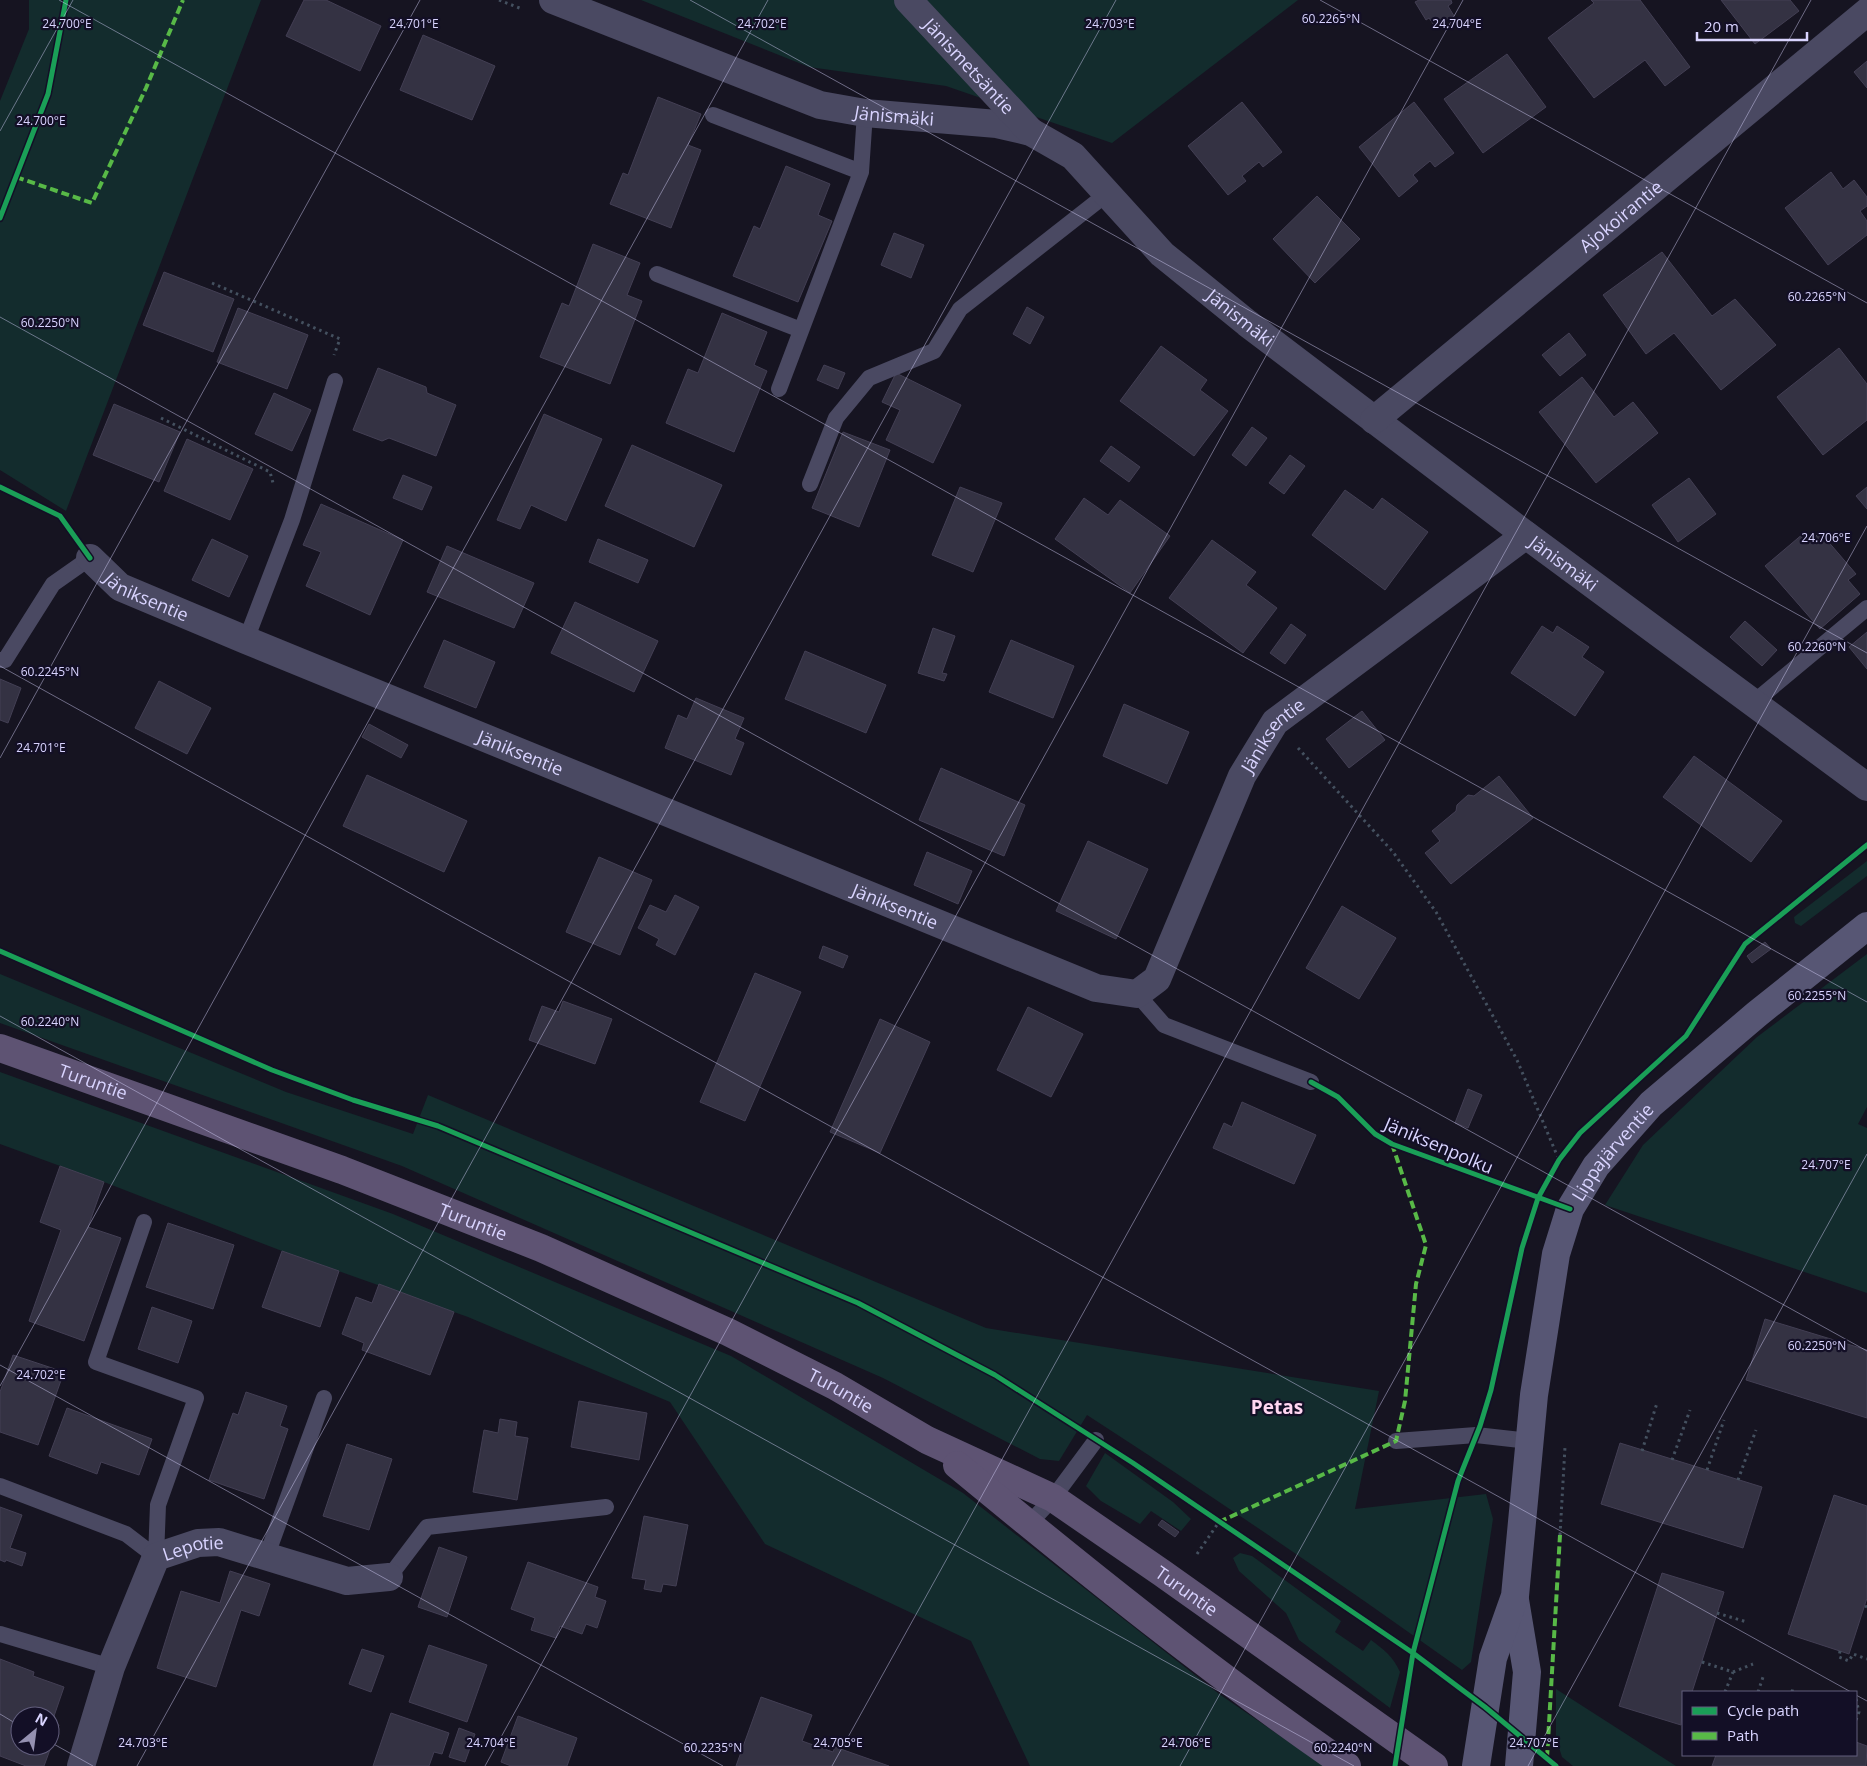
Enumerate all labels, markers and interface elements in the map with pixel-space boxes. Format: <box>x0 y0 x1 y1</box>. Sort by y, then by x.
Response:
text: 60.2265°N <box>1302 10 1360 27</box>
scale bar <box>1697 10 1807 42</box>
street label: Jänismetsäntie <box>917 11 1020 119</box>
text: 24.700°E <box>42 15 92 32</box>
text: 24.701°E <box>389 15 439 32</box>
text: 24.702°E <box>737 15 787 32</box>
text: 24.703°E <box>1085 15 1135 32</box>
text: 24.704°E <box>1432 15 1482 32</box>
text: 20 m <box>1704 16 1739 36</box>
street label: Jänismäki <box>851 99 935 131</box>
text: 24.700°E <box>16 112 66 129</box>
street label: Ajokoirantie <box>1574 175 1667 257</box>
street label: Jänismäki <box>1201 282 1279 352</box>
text: 60.2265°N <box>1788 288 1846 305</box>
text: 60.2250°N <box>21 314 79 331</box>
street label: Jänismäki <box>1523 529 1603 596</box>
text: 24.706°E <box>1801 529 1851 546</box>
street label: Jäniksentie <box>98 565 193 627</box>
text: 60.2260°N <box>1788 638 1846 655</box>
text: 60.2245°N <box>21 663 79 680</box>
street label: Jäniksentie <box>1234 692 1309 779</box>
street label: Jäniksentie <box>472 723 567 781</box>
text: 24.701°E <box>16 739 66 756</box>
street label: Jäniksentie <box>847 877 942 934</box>
text: 60.2255°N <box>1788 987 1846 1004</box>
text: 60.2240°N <box>21 1013 79 1030</box>
street label: Turuntie <box>56 1058 131 1105</box>
street label: Lippajärventie <box>1566 1098 1658 1205</box>
street label: Jäniksenpolku <box>1379 1110 1497 1179</box>
text: 24.707°E <box>1801 1156 1851 1173</box>
street label: Turuntie <box>436 1197 511 1246</box>
text: 60.2250°N <box>1788 1337 1846 1354</box>
street label: Turuntie <box>804 1362 878 1418</box>
text: 24.702°E <box>16 1366 66 1383</box>
district label: Petas <box>1251 1394 1303 1420</box>
street label: Lepotie <box>159 1530 224 1566</box>
street label: Turuntie <box>1151 1560 1223 1621</box>
legend <box>1682 1691 1857 1756</box>
text: Cycle path <box>1727 1700 1799 1720</box>
north arrow <box>10 1706 60 1756</box>
text: N <box>32 1708 51 1730</box>
text: Path <box>1727 1725 1759 1745</box>
text: 24.703°E <box>118 1734 168 1751</box>
text: 24.704°E <box>466 1734 516 1751</box>
text: 24.705°E <box>813 1734 863 1751</box>
text: 24.706°E <box>1161 1734 1211 1751</box>
text: 24.707°E <box>1509 1734 1559 1751</box>
text: 60.2235°N <box>684 1739 742 1756</box>
text: 60.2240°N <box>1314 1739 1372 1756</box>

